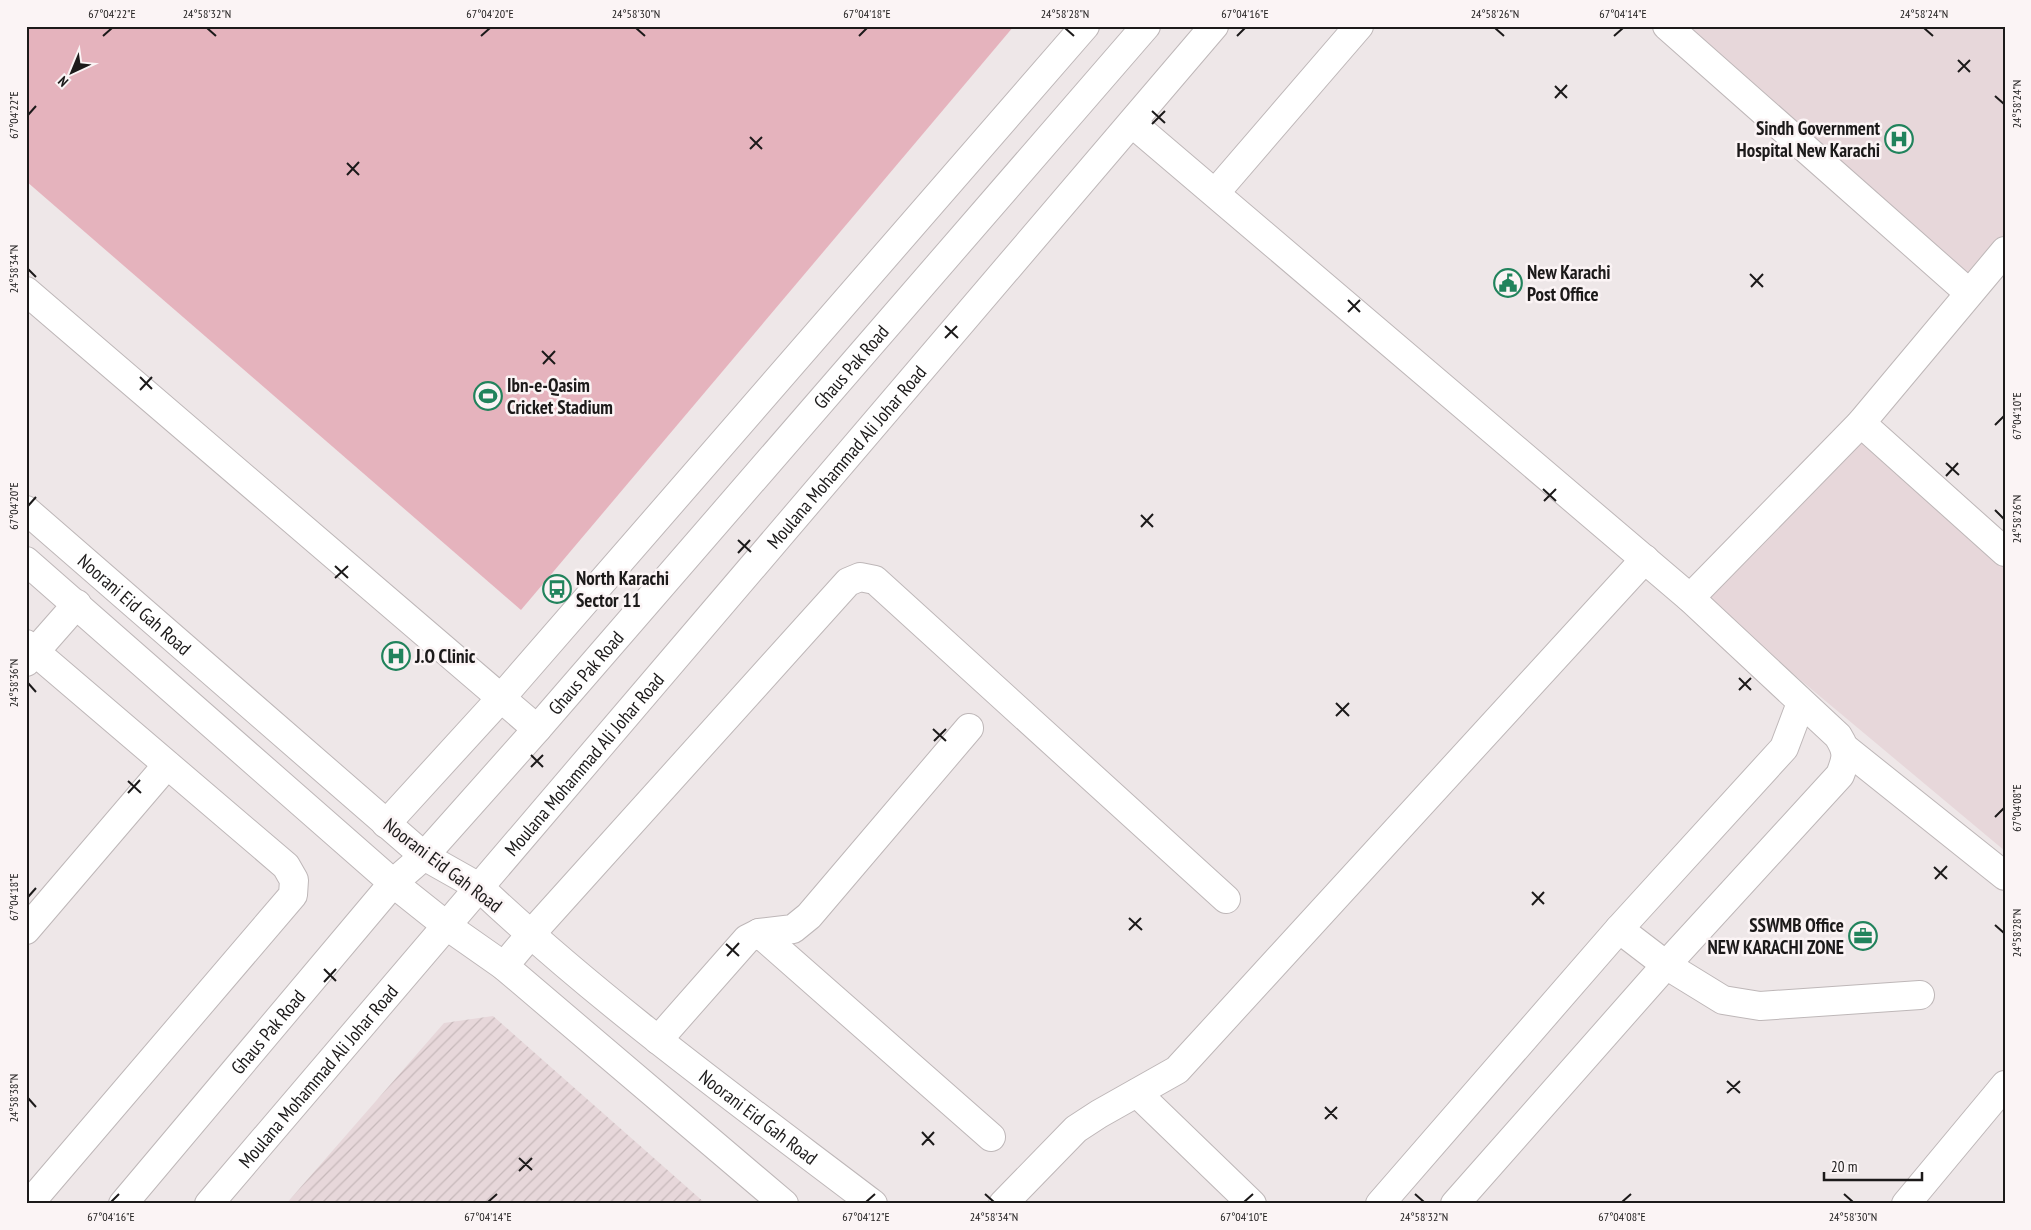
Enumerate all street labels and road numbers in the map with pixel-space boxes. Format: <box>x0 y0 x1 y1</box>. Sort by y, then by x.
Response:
street label: Ghaus Pak Road <box>808 320 894 413</box>
street label: Moulana Mohammad Ali Johar Road <box>762 360 931 553</box>
street label: Noorani Eid Gah Road <box>73 549 196 660</box>
street label: Ghaus Pak Road <box>543 626 629 720</box>
street label: Moulana Mohammad Ali Johar Road <box>499 668 669 861</box>
street label: Noorani Eid Gah Road <box>379 813 507 917</box>
street label: Moulana Mohammad Ali Johar Road <box>233 980 403 1173</box>
street label: Ghaus Pak Road <box>225 985 310 1079</box>
street label: Noorani Eid Gah Road <box>694 1064 822 1170</box>

